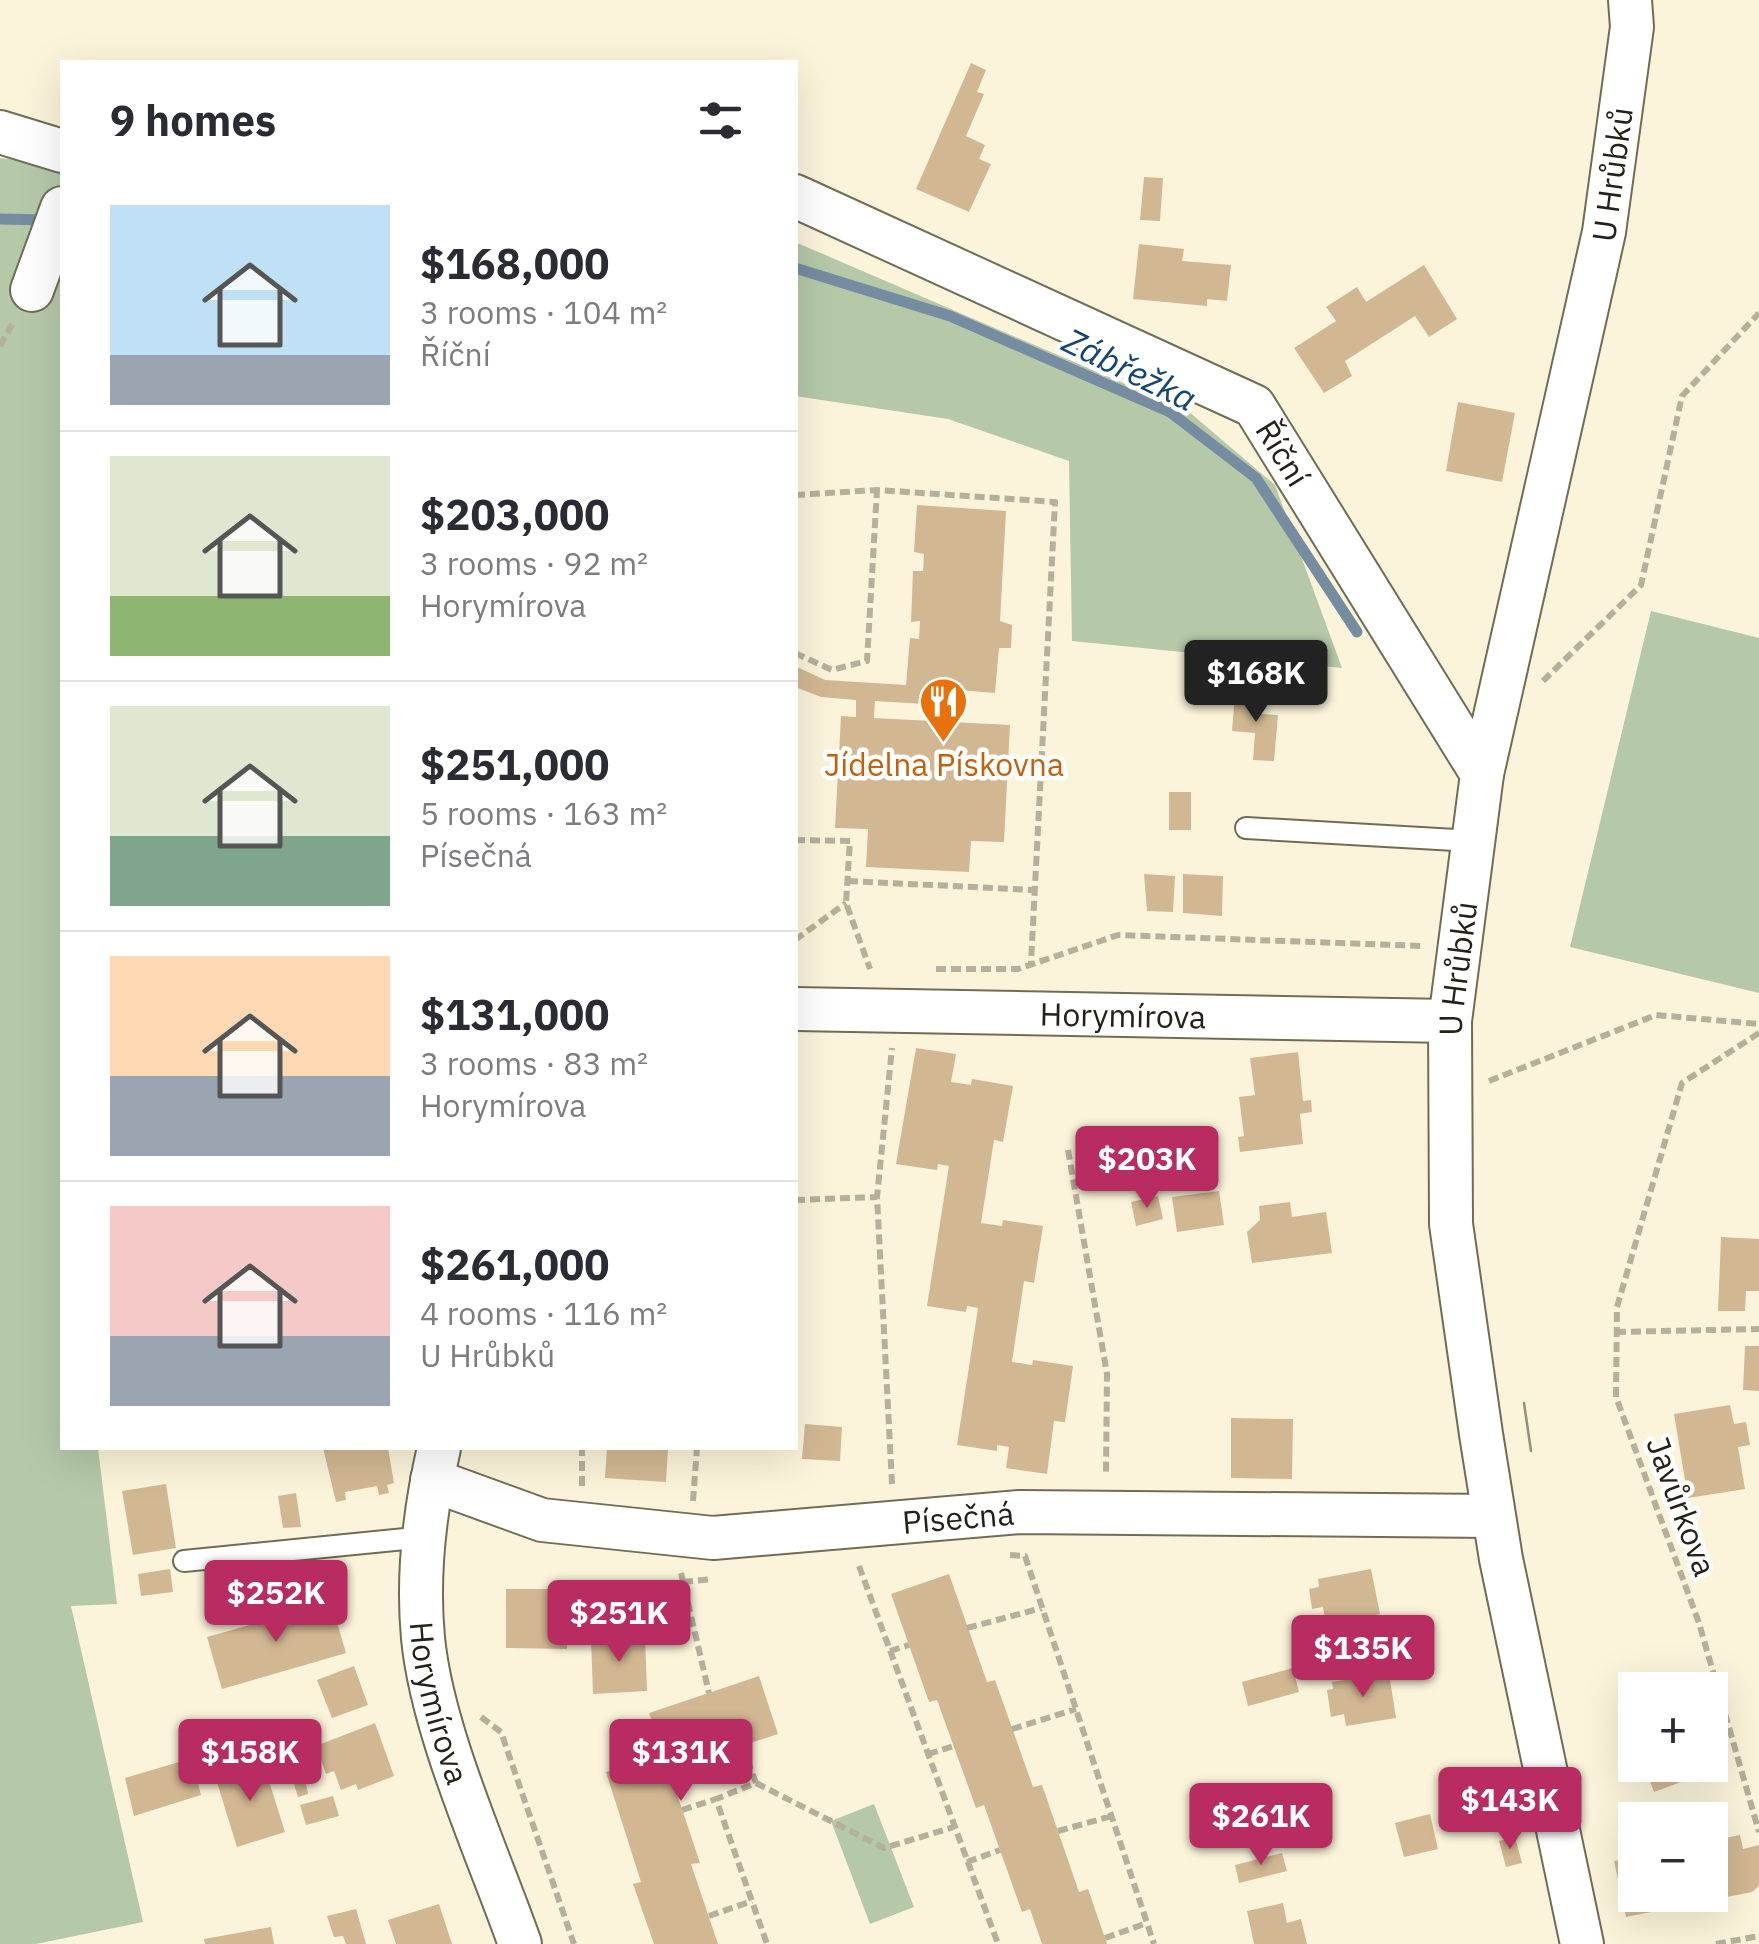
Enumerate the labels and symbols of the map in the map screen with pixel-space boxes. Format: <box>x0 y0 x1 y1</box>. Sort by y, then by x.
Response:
street label: U Hrůbků <box>1582 105 1642 244</box>
water label: Zábřežka <box>1055 316 1204 421</box>
street label: Říční <box>1247 412 1320 494</box>
pin: $168K <box>1186 640 1326 725</box>
restaurant icon: Jídelna Pískovna <box>918 676 970 744</box>
place label: Jídelna Pískovna <box>824 743 1064 785</box>
street label: U Hrůbků <box>1429 899 1486 1036</box>
street label: Horymírova <box>1039 992 1207 1038</box>
pin: $203K <box>1077 1126 1217 1211</box>
street label: Javůrkova <box>1637 1431 1727 1581</box>
street label: Písečná <box>901 1492 1016 1543</box>
pin: $252K <box>206 1560 346 1645</box>
pin: $251K <box>549 1580 689 1665</box>
pin: $135K <box>1293 1615 1433 1700</box>
street label: Horymírova <box>401 1620 479 1790</box>
pin: $158K <box>180 1719 320 1804</box>
pin: $131K <box>611 1719 751 1804</box>
pin: $143K <box>1440 1767 1580 1852</box>
pin: $261K <box>1191 1783 1331 1868</box>

